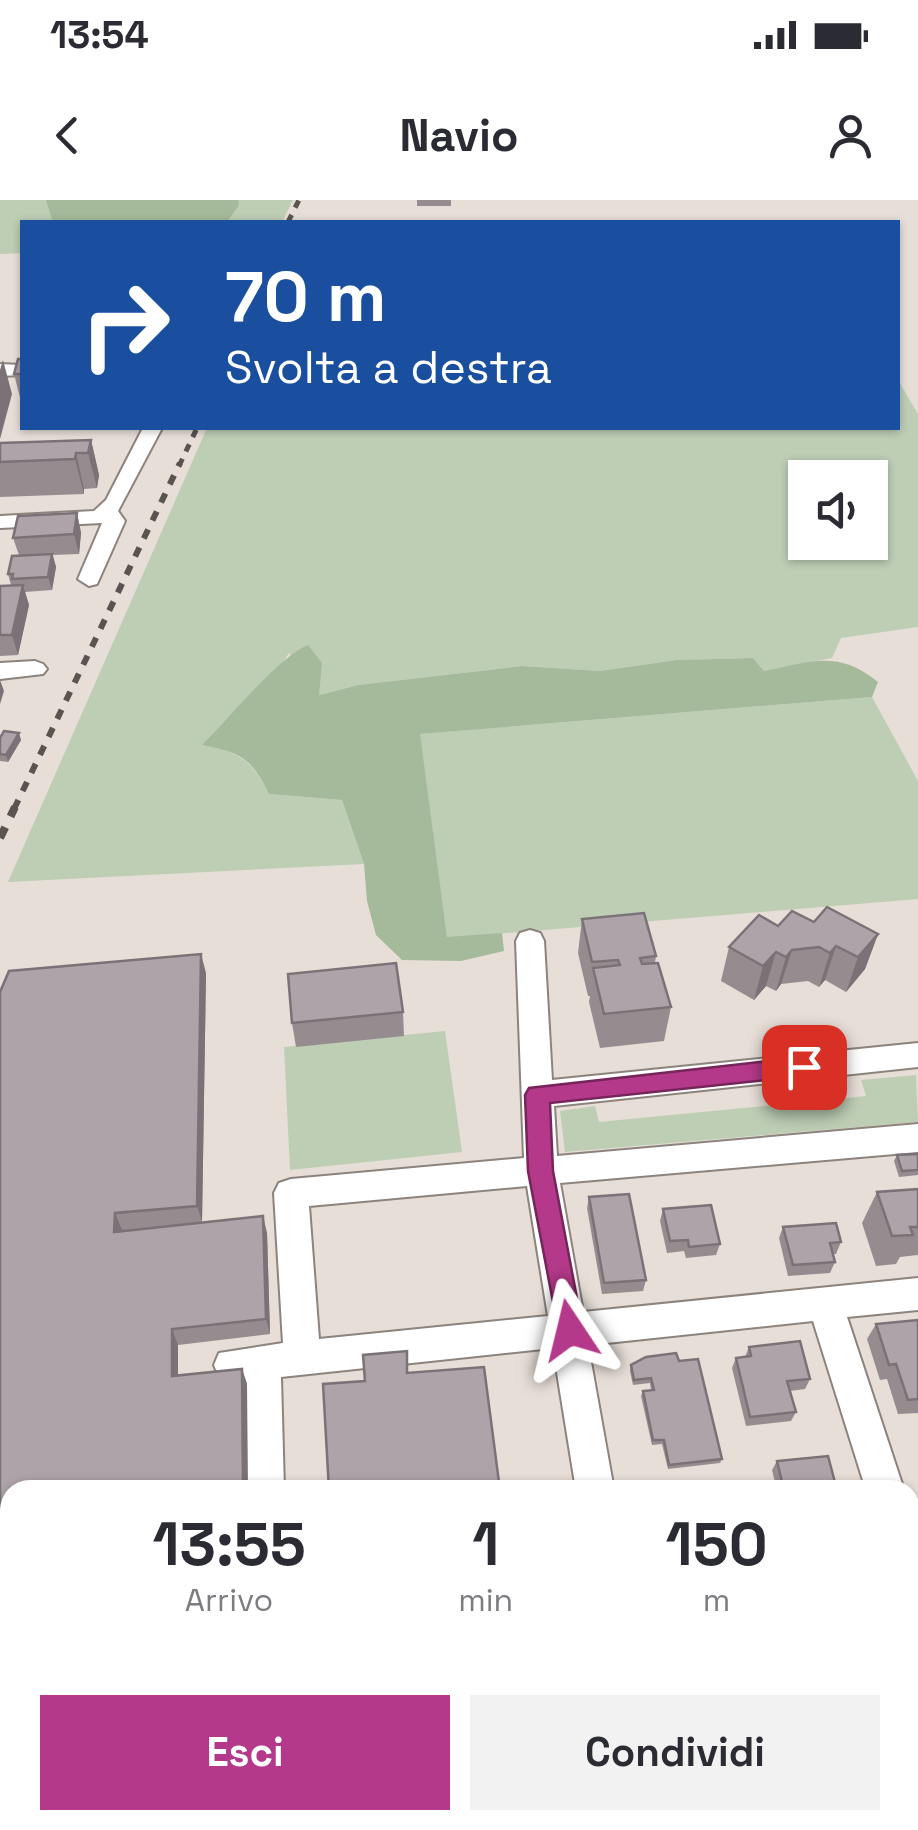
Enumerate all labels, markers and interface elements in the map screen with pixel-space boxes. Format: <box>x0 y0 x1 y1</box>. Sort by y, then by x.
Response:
text: 13:54 <box>50 11 149 59</box>
text: Navio <box>399 107 519 164</box>
icon: back <box>40 108 95 163</box>
icon: person <box>823 108 878 163</box>
text: 70 m <box>225 252 386 341</box>
icon: right <box>60 260 190 390</box>
text: Svolta a destra <box>225 339 552 396</box>
map controls <box>788 460 888 560</box>
button: sound <box>788 460 888 560</box>
pin <box>762 1025 847 1110</box>
icon: arrive <box>777 1040 832 1095</box>
position arrow <box>518 1278 622 1382</box>
text: 13:55 <box>152 1506 306 1583</box>
text: 1 <box>472 1506 499 1583</box>
text: 150 <box>666 1506 768 1583</box>
text: Arrivo <box>185 1580 273 1620</box>
text: min <box>458 1580 513 1620</box>
text: m <box>703 1580 730 1620</box>
button: Esci <box>40 1695 450 1810</box>
button: Condividi <box>470 1695 880 1810</box>

